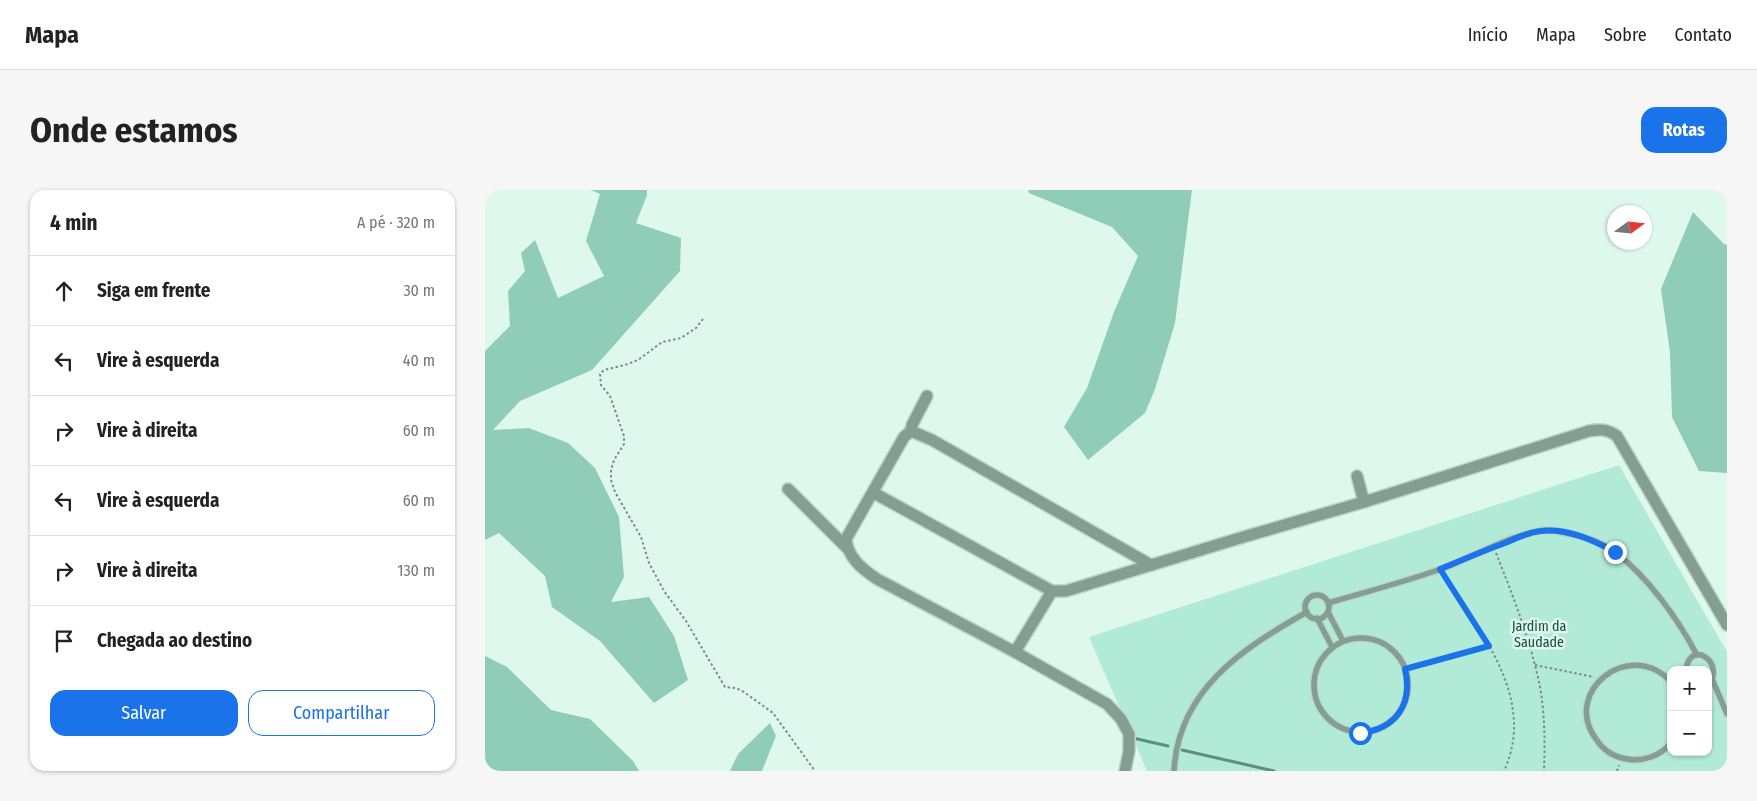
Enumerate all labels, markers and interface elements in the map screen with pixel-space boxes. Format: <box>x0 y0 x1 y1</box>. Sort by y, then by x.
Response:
text: Mapa <box>25 21 79 49</box>
text: Início <box>1468 24 1508 46</box>
text: Mapa <box>1536 24 1576 46</box>
text: Sobre <box>1604 24 1647 46</box>
text: Contato <box>1675 24 1732 46</box>
button: Rotas <box>1641 107 1727 153</box>
text: Onde estamos <box>30 109 238 151</box>
north arrow <box>1607 205 1652 250</box>
text: 4 min <box>50 210 98 236</box>
text: A pé · 320 m <box>357 213 435 232</box>
icon: ahead <box>50 277 78 305</box>
text: Siga em frente <box>97 279 211 302</box>
text: 30 m <box>403 281 435 300</box>
icon: left <box>50 347 78 375</box>
text: Vire à esquerda <box>97 349 219 372</box>
text: 40 m <box>403 351 435 370</box>
icon: right <box>50 417 78 445</box>
text: Vire à direita <box>97 419 198 442</box>
text: 60 m <box>403 421 435 440</box>
icon: left <box>50 487 78 515</box>
text: Vire à esquerda <box>97 489 219 512</box>
text: 60 m <box>403 491 435 510</box>
route end <box>1604 541 1627 564</box>
icon: right <box>50 557 78 585</box>
text: Vire à direita <box>97 559 198 582</box>
text: 130 m <box>397 561 435 580</box>
park label: Jardim da Saudade <box>1512 618 1566 651</box>
icon: arrive <box>50 627 78 655</box>
text: Chegada ao destino <box>97 629 252 652</box>
map controls <box>1667 666 1712 756</box>
button: + <box>1667 666 1712 711</box>
button: Salvar <box>50 690 238 736</box>
button: Compartilhar <box>248 690 435 736</box>
button: − <box>1667 711 1712 756</box>
route start <box>1349 722 1372 745</box>

